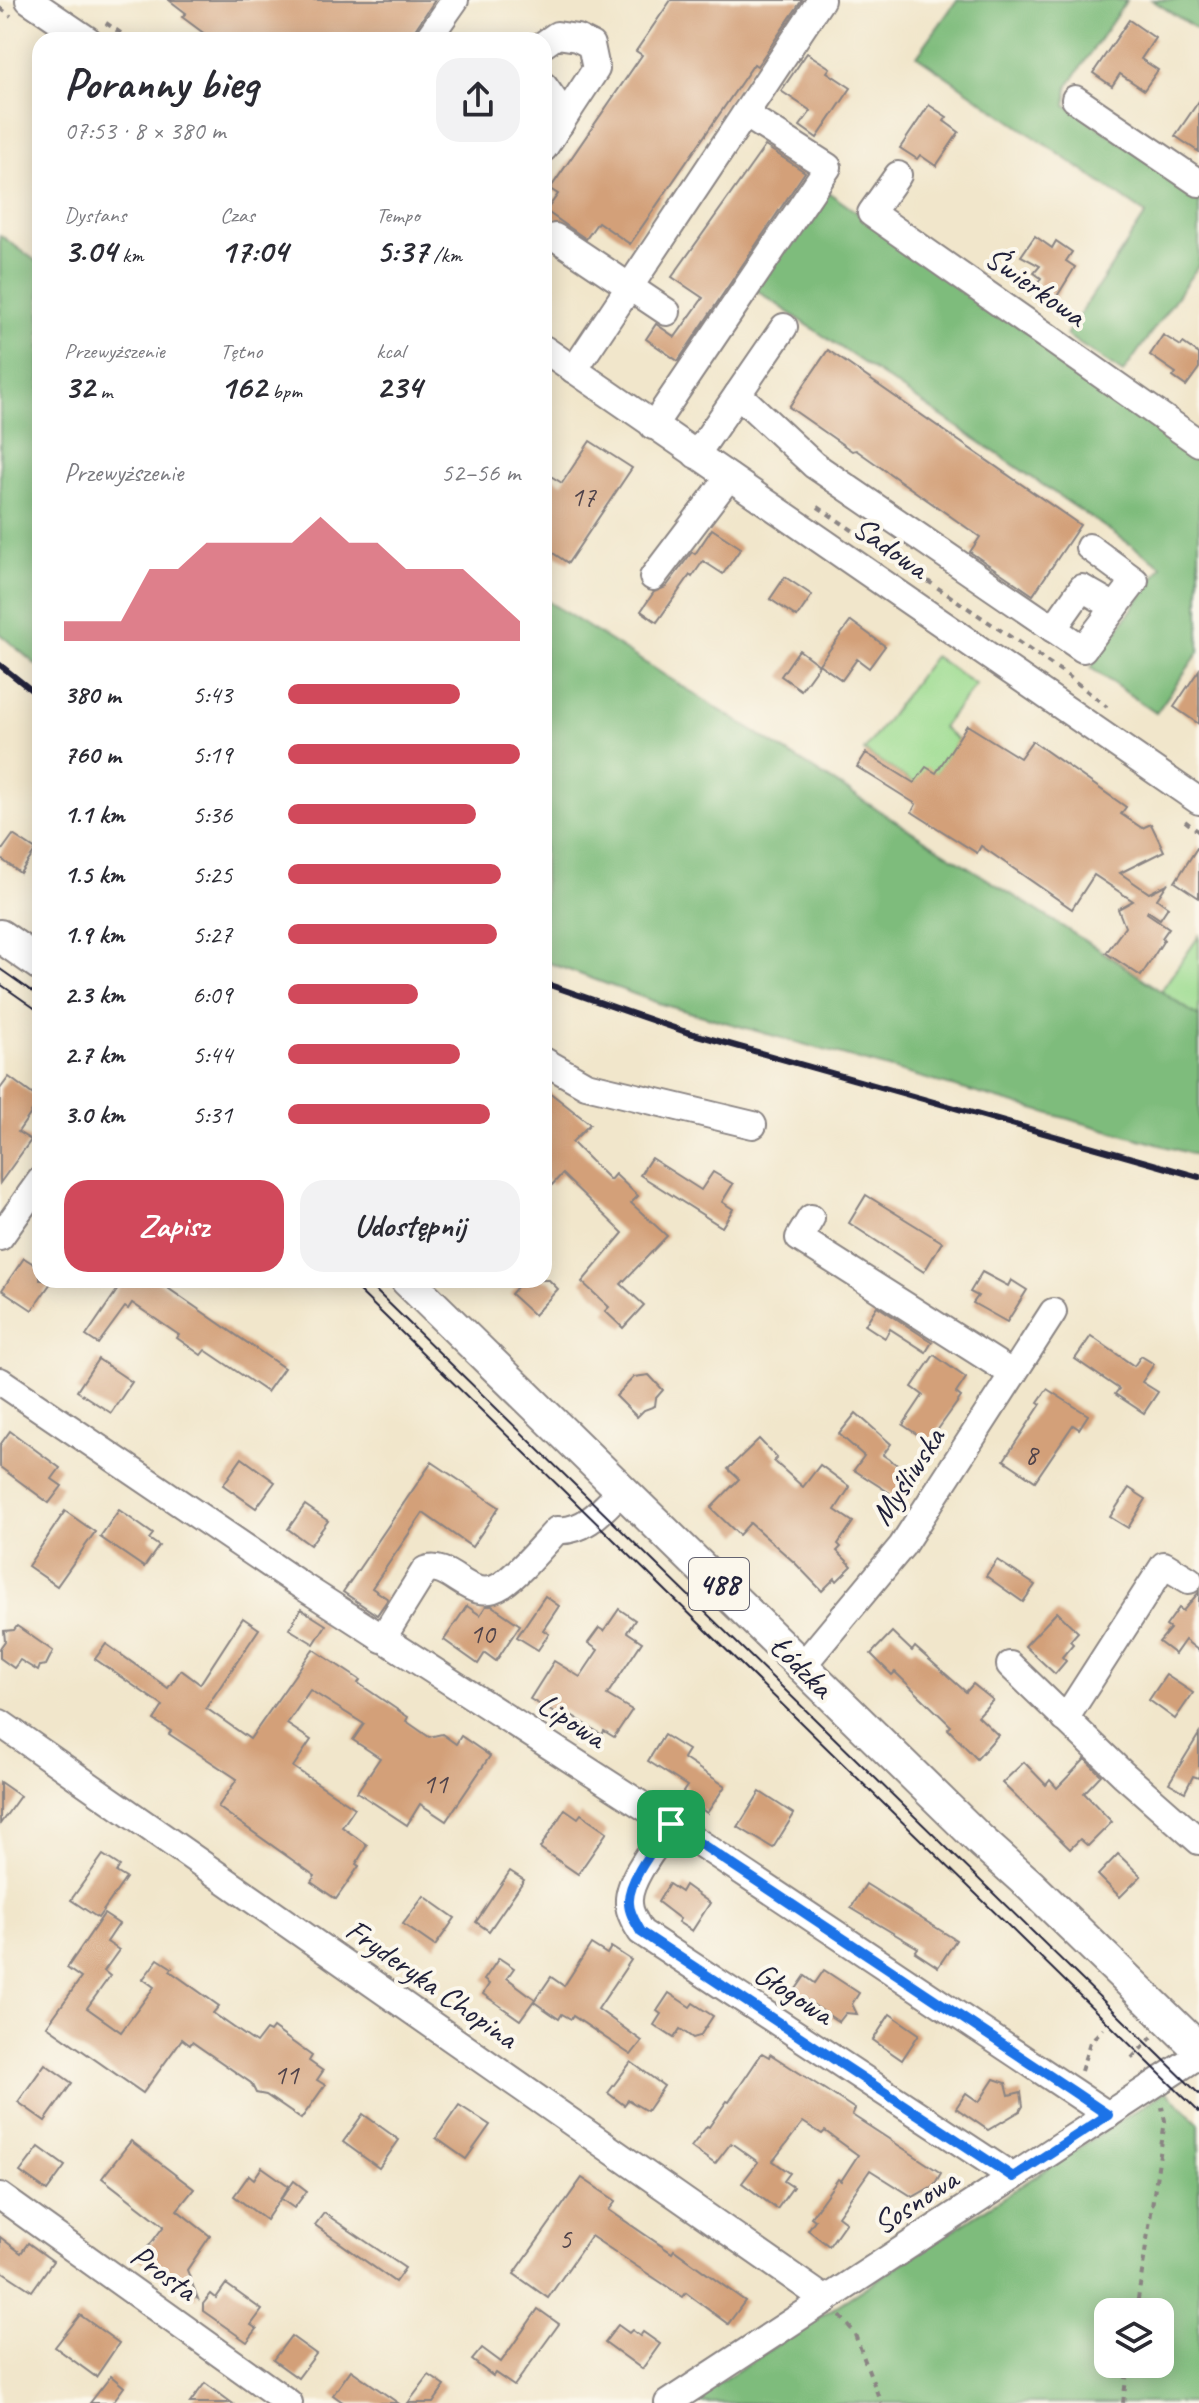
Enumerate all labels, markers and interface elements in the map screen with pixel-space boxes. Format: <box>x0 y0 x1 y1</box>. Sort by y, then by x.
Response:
text: Poranny bieg <box>64 56 258 111</box>
button: share <box>436 58 520 142</box>
text: 07:53 · 8 × 380 m <box>64 114 225 147</box>
text: Dystans <box>64 201 126 229</box>
text: Czas <box>220 201 255 229</box>
text: Tempo <box>376 201 420 229</box>
text: 3.04 <box>64 229 117 272</box>
text: 17:04 <box>220 229 288 272</box>
text: 5:37 <box>376 229 428 272</box>
street label: Świerkowa <box>977 237 1096 337</box>
text: km <box>117 241 143 269</box>
text: /km <box>428 241 462 269</box>
text: Przewyższenie <box>64 337 165 365</box>
text: Tętno <box>220 337 262 365</box>
text: kcal <box>376 337 405 365</box>
text: 32 <box>64 365 95 408</box>
text: 162 <box>220 365 267 408</box>
text: 234 <box>376 365 422 408</box>
text: m <box>95 377 112 405</box>
text: bpm <box>267 377 302 405</box>
text: Przewyższenie <box>64 456 183 489</box>
text: 52–56 m <box>441 456 520 489</box>
house number: 17 <box>570 479 597 514</box>
street label: Sadowa <box>845 507 939 590</box>
text: 380 m <box>64 678 120 711</box>
text: 5:43 <box>192 678 232 711</box>
text: 760 m <box>64 738 121 771</box>
text: 5:19 <box>192 738 232 771</box>
text: 1.1 km <box>64 798 124 831</box>
text: 5:36 <box>192 798 232 831</box>
text: 1.5 km <box>64 858 124 891</box>
text: 5:25 <box>192 858 232 891</box>
text: 1.9 km <box>64 918 124 951</box>
text: 5:27 <box>192 918 232 951</box>
text: 2.3 km <box>64 978 124 1011</box>
text: 6:09 <box>192 978 232 1011</box>
text: 2.7 km <box>64 1038 124 1071</box>
text: 5:44 <box>192 1038 232 1071</box>
text: 3.0 km <box>64 1098 124 1131</box>
text: 5:31 <box>192 1098 232 1131</box>
button: Zapisz <box>64 1180 284 1272</box>
button: Udostępnij <box>300 1180 520 1272</box>
street label: Myśliwska <box>861 1418 955 1533</box>
house number: 8 <box>1025 1437 1040 1472</box>
road number: 488 <box>689 1558 749 1610</box>
house number: 10 <box>469 1616 497 1651</box>
street label: Łódzka <box>761 1626 843 1708</box>
street label: Lipowa <box>530 1683 616 1759</box>
house number: 11 <box>422 1766 449 1801</box>
pin <box>637 1790 705 1858</box>
icon: arrive <box>649 1802 693 1846</box>
street label: Fryderyka Chopina <box>338 1909 528 2059</box>
street label: Głogowa <box>746 1953 844 2036</box>
house number: 11 <box>273 2057 300 2092</box>
street label: Sosnowa <box>865 2157 968 2244</box>
house number: 5 <box>559 2221 573 2256</box>
street label: Prosta <box>123 2235 207 2311</box>
map controls <box>1094 2298 1174 2378</box>
button: layers <box>1094 2298 1174 2378</box>

